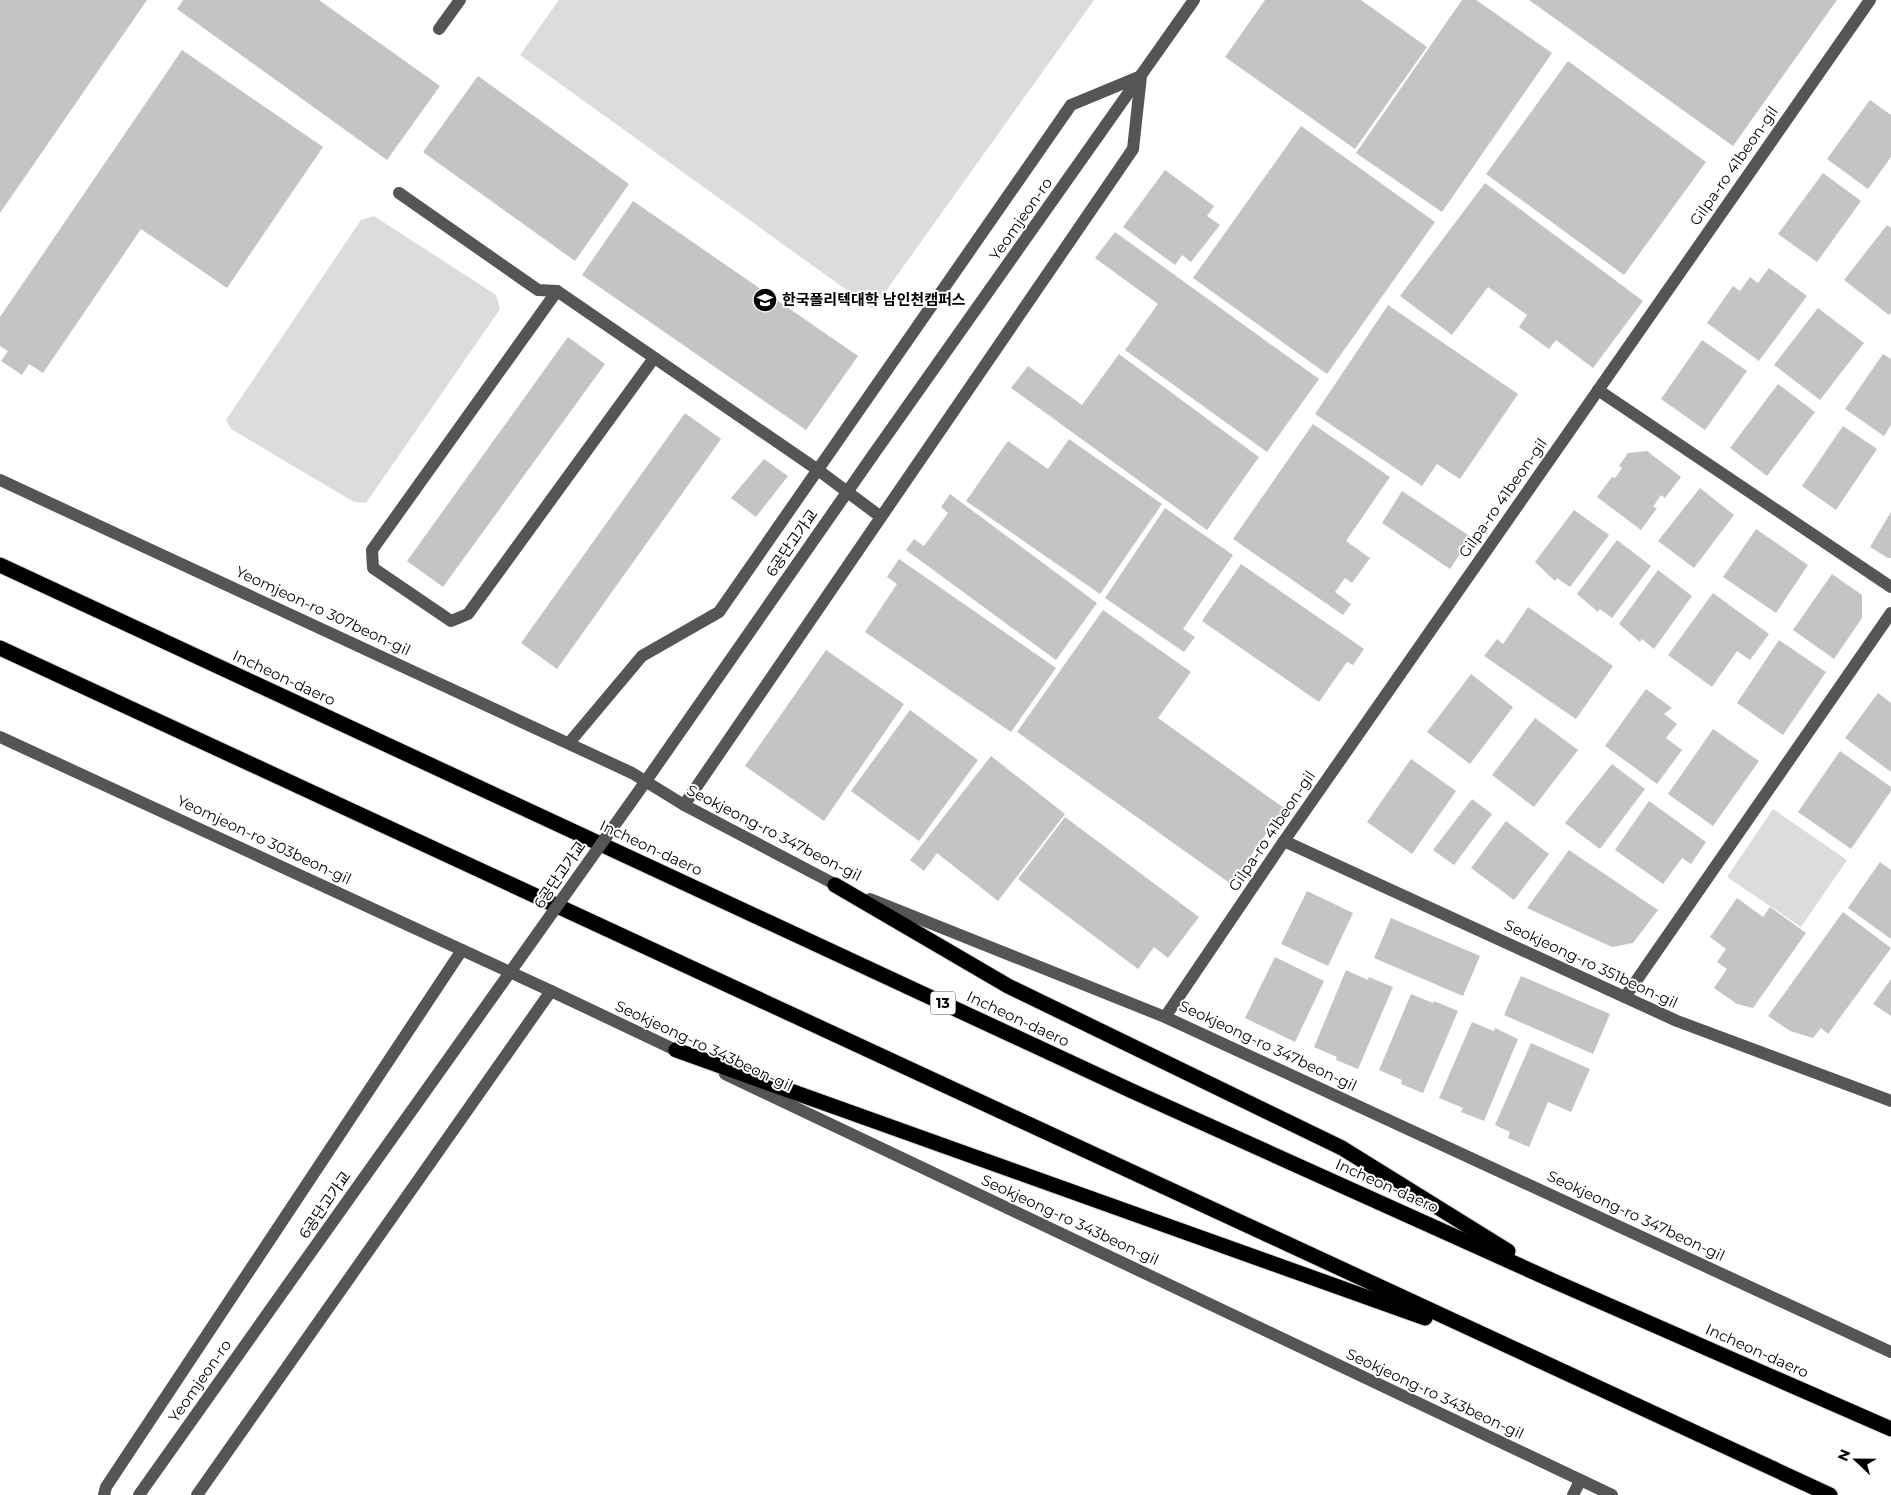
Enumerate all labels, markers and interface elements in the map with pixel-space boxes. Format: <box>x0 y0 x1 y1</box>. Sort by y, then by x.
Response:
street label: Gilpa-ro 41beon-gil <box>1685 102 1782 229</box>
street label: Yeomjeon-ro <box>985 174 1056 264</box>
school or university icon: 한국폴리텍대학 남인천캠퍼스 <box>752 287 778 313</box>
place label: 한국폴리텍대학 남인천캠퍼스 <box>782 290 966 309</box>
street label: Gilpa-ro 41beon-gil <box>1454 434 1551 561</box>
street label: 6공단고가교 <box>761 505 822 580</box>
street label: Yeomjeon-ro 307beon-gil <box>233 562 414 659</box>
street label: Incheon-daero <box>230 645 338 710</box>
street label: Gilpa-ro 41beon-gil <box>1224 767 1319 895</box>
street label: Seokjeong-ro 347beon-gil <box>684 780 865 885</box>
street label: Yeomjeon-ro 303beon-gil <box>174 791 354 888</box>
street label: Incheon-daero <box>597 815 705 880</box>
street label: 6공단고가교 <box>529 837 590 912</box>
street label: Seokjeong-ro 351beon-gil <box>1501 915 1681 1012</box>
street label: Incheon-daero <box>964 986 1072 1051</box>
road number: 13 <box>930 991 956 1014</box>
street label: Seokjeong-ro 343beon-gil <box>612 996 796 1095</box>
street label: Seokjeong-ro 347beon-gil <box>1176 996 1360 1095</box>
street label: Incheon-daero <box>1333 1154 1442 1217</box>
street label: Seokjeong-ro 347beon-gil <box>1544 1166 1728 1265</box>
street label: 6공단고가교 <box>294 1167 355 1242</box>
street label: Seokjeong-ro 343beon-gil <box>978 1170 1162 1269</box>
street label: Incheon-daero <box>1703 1319 1812 1382</box>
street label: Yeomjeon-ro <box>164 1336 235 1426</box>
street label: Seokjeong-ro 343beon-gil <box>1343 1344 1527 1443</box>
north arrow <box>1831 1435 1881 1485</box>
text: N <box>1833 1447 1854 1464</box>

